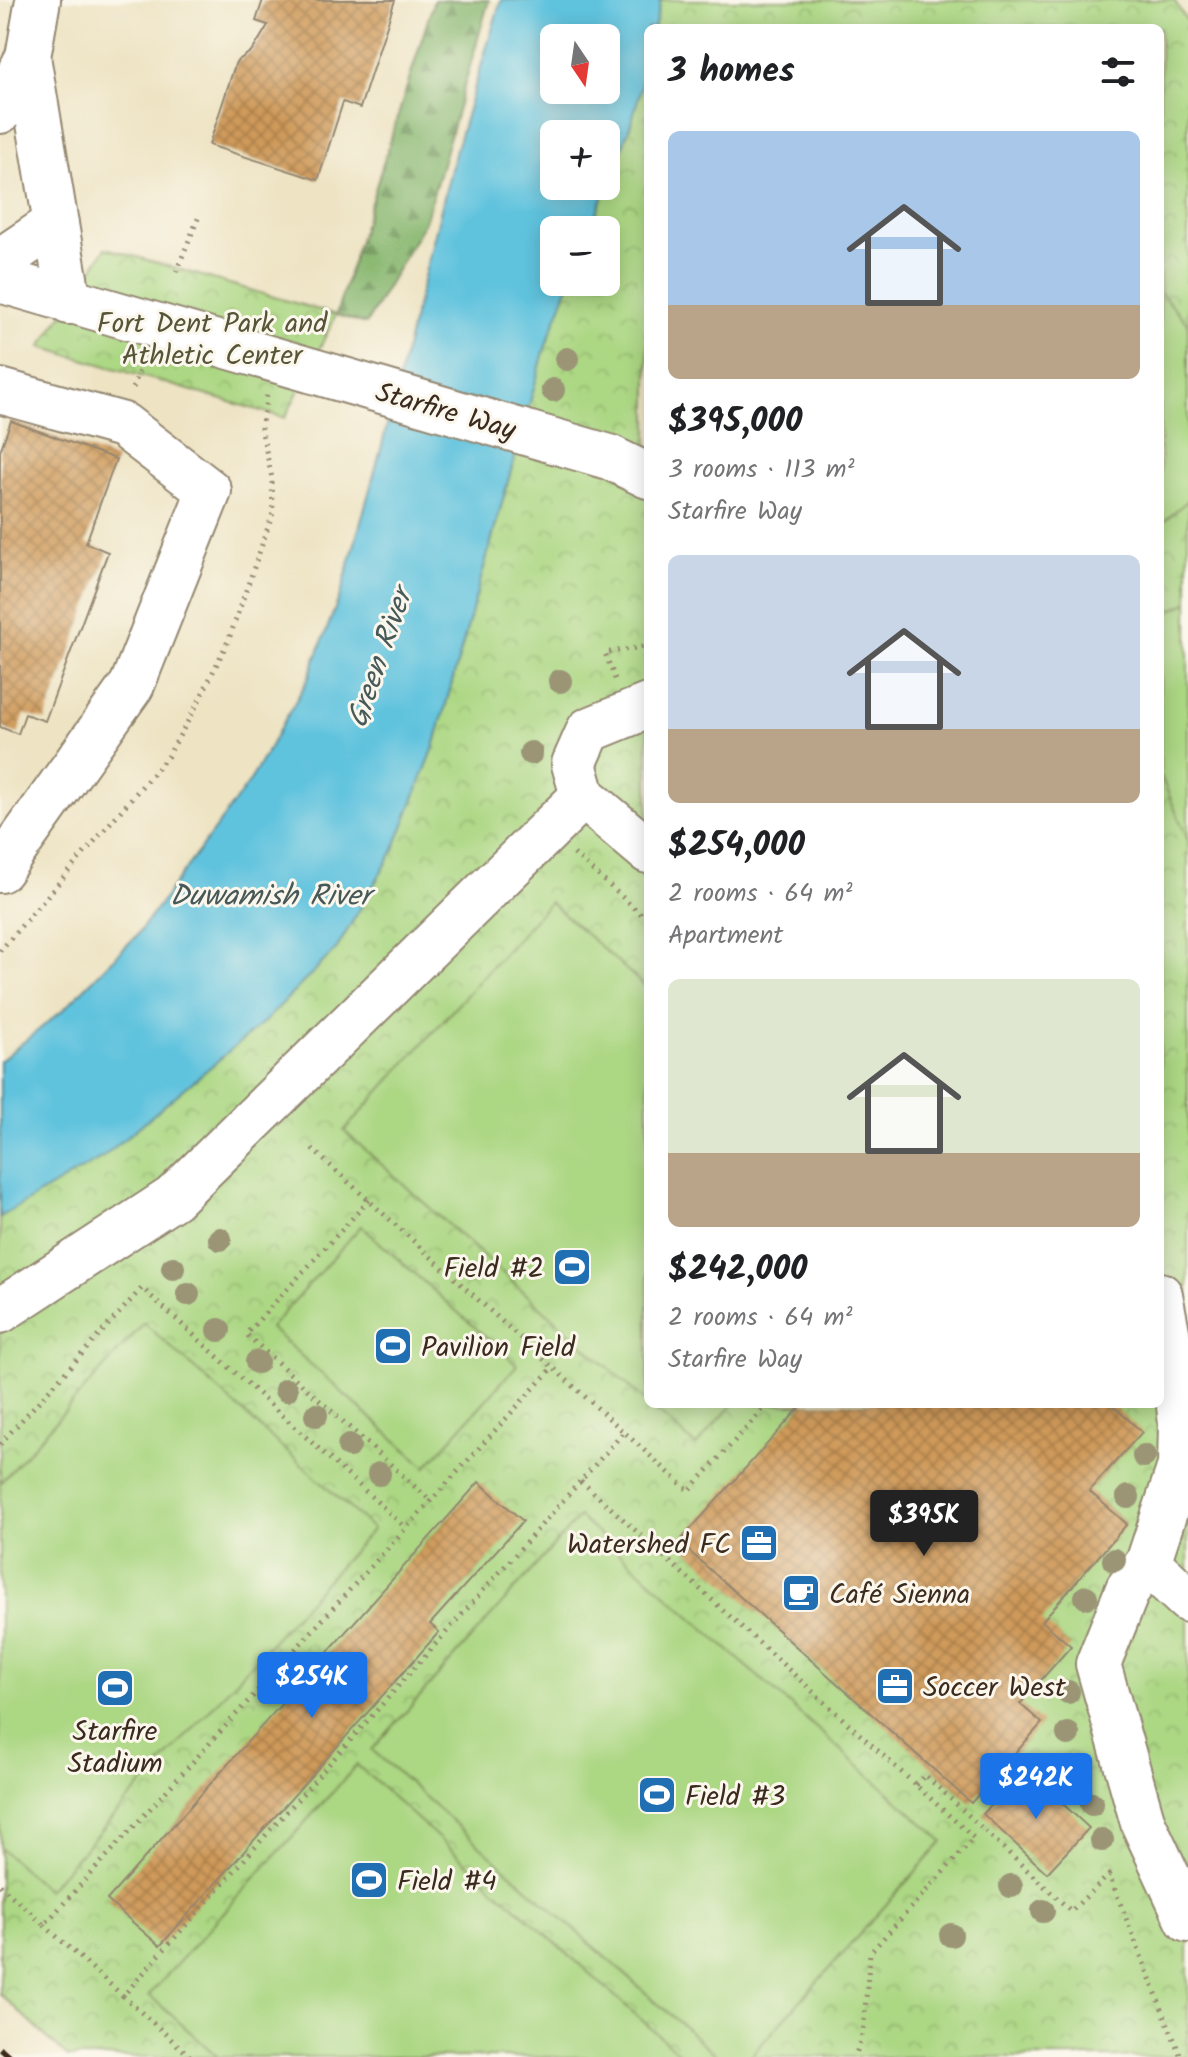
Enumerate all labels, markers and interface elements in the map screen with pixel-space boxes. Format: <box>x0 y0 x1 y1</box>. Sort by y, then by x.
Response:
north arrow <box>540 24 620 104</box>
map controls <box>540 24 620 296</box>
text: 3 homes <box>668 45 795 99</box>
icon: filters <box>1096 50 1140 94</box>
button: + <box>540 120 620 200</box>
icon: home <box>832 183 976 327</box>
button: − <box>540 216 620 296</box>
park label: Fort Dent Park and Athletic Center <box>97 302 328 379</box>
street label: Starfire Way <box>370 371 522 454</box>
text: $395,000 <box>668 395 802 449</box>
text: 3 rooms · 113 m² <box>668 449 855 491</box>
text: Starfire Way <box>668 491 802 533</box>
water label: Green River <box>335 577 429 735</box>
icon: home <box>832 607 976 751</box>
text: $254,000 <box>668 819 805 873</box>
water label: Duwamish River <box>170 873 376 921</box>
text: 2 rooms · 64 m² <box>668 873 852 915</box>
text: Apartment <box>668 915 783 957</box>
icon: home <box>832 1031 976 1175</box>
text: $242,000 <box>668 1243 808 1297</box>
sports icon: Field #2 <box>551 1246 593 1288</box>
place label: Field #2 <box>443 1247 544 1292</box>
text: 2 rooms · 64 m² <box>668 1297 852 1339</box>
sports icon: Pavilion Field <box>372 1325 414 1367</box>
place label: Pavilion Field <box>421 1326 576 1371</box>
text: Starfire Way <box>668 1339 802 1381</box>
pin: $395K <box>868 1490 980 1558</box>
text: $395K <box>888 1495 960 1537</box>
office icon: Watershed FC <box>738 1522 780 1564</box>
place label: Watershed FC <box>567 1523 731 1568</box>
cafe icon: Café Sienna <box>780 1572 822 1614</box>
place label: Café Sienna <box>829 1573 970 1618</box>
pin: $254K <box>256 1652 368 1720</box>
text: $254K <box>275 1657 349 1699</box>
office icon: Soccer West <box>874 1665 916 1707</box>
place label: Soccer West <box>923 1666 1067 1711</box>
sports icon: Starfire Stadium <box>94 1667 136 1709</box>
place label: Starfire Stadium <box>67 1710 163 1787</box>
pin: $242K <box>980 1753 1092 1821</box>
text: $242K <box>998 1758 1074 1800</box>
sports icon: Field #3 <box>636 1774 678 1816</box>
place label: Field #3 <box>685 1775 785 1820</box>
sports icon: Field #4 <box>348 1859 390 1901</box>
place label: Field #4 <box>397 1860 497 1905</box>

